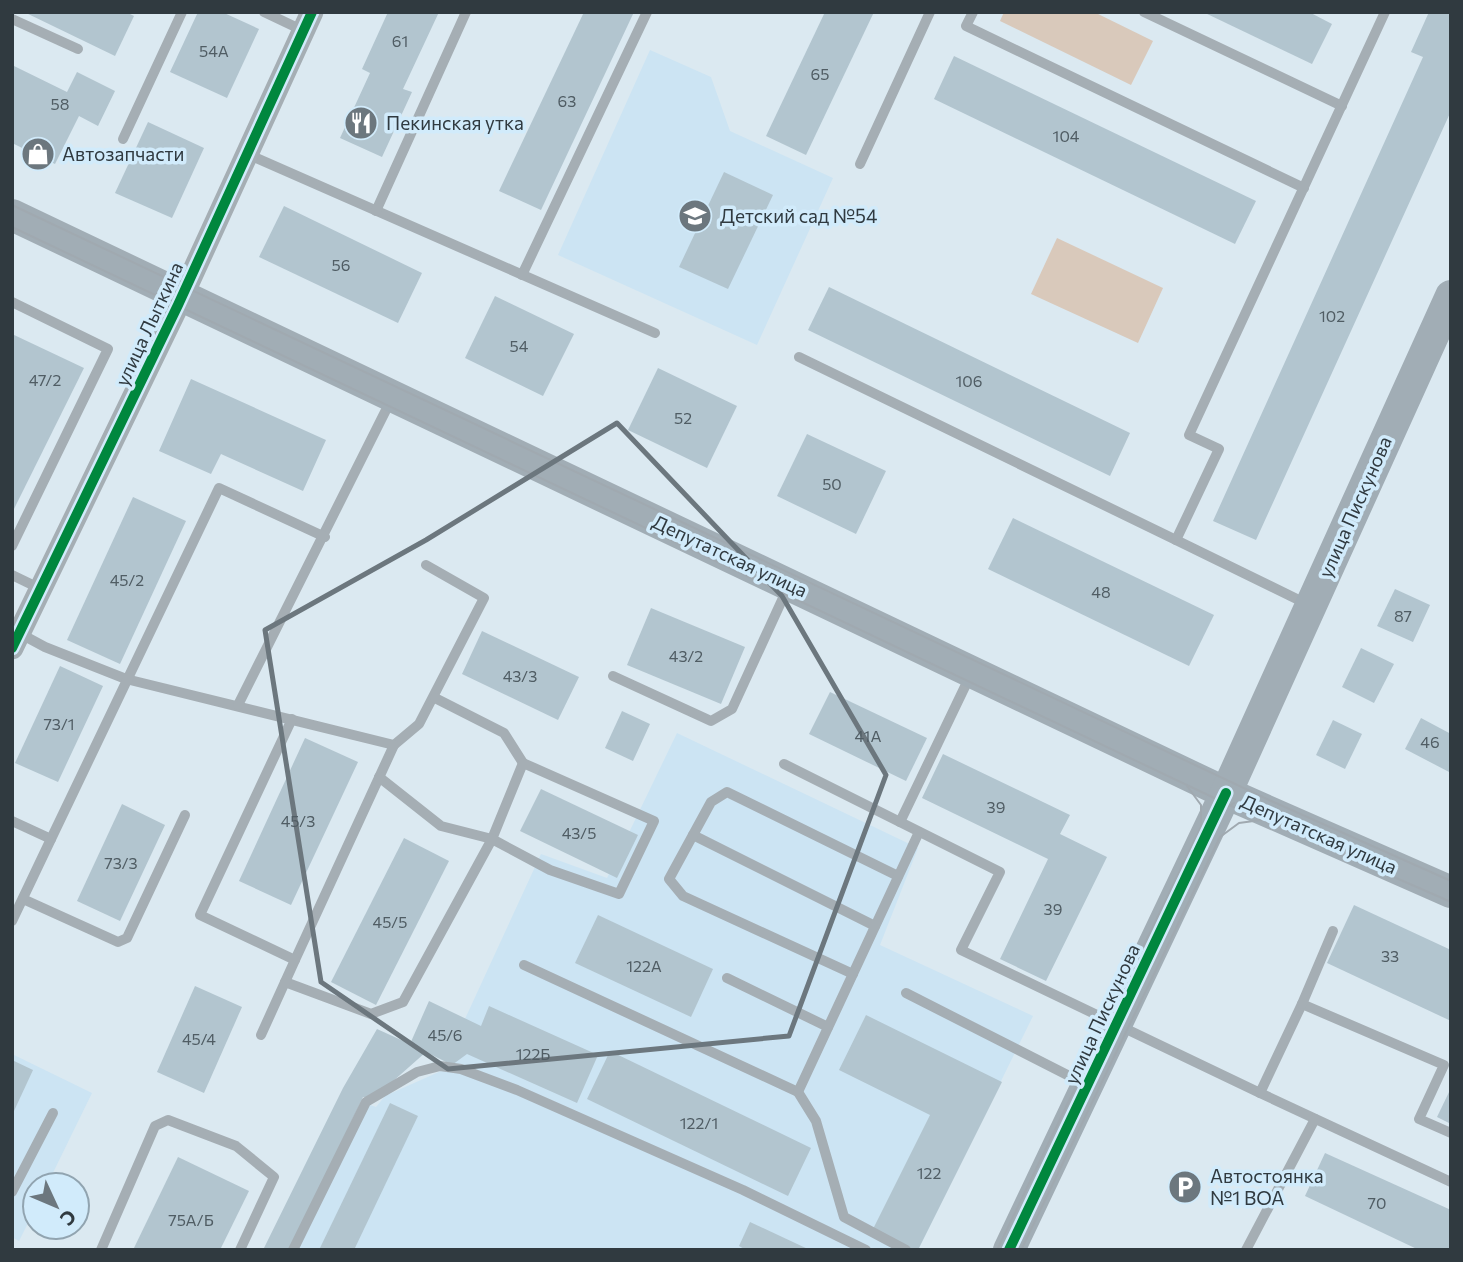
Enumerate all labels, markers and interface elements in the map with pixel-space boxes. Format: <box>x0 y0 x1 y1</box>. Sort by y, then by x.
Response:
house number: 61 <box>392 31 408 50</box>
house number: 54А <box>199 41 229 60</box>
house number: 65 <box>811 64 829 83</box>
house number: 63 <box>558 91 576 110</box>
house number: 58 <box>51 94 69 113</box>
restaurant icon: Пекинская утка <box>342 104 380 142</box>
place label: Пекинская утка <box>386 111 524 134</box>
house number: 104 <box>1053 126 1080 145</box>
shop icon: Автозапчасти <box>19 135 57 173</box>
place label: Автозапчасти <box>62 142 184 165</box>
school or university icon: Детский сад №54 <box>676 197 714 235</box>
place label: Детский сад №54 <box>720 204 877 227</box>
house number: 56 <box>332 255 350 274</box>
street label: улица Лыткина <box>110 258 187 390</box>
house number: 102 <box>1319 306 1345 325</box>
house number: 54 <box>510 336 529 355</box>
house number: 47/2 <box>29 370 61 389</box>
house number: 106 <box>956 371 983 390</box>
house number: 52 <box>674 408 692 427</box>
street label: улица Пискунова <box>1313 433 1396 581</box>
house number: 50 <box>822 474 842 493</box>
street label: Депутатская улица <box>649 510 811 602</box>
house number: 45/2 <box>110 570 144 589</box>
house number: 48 <box>1091 582 1111 601</box>
house number: 87 <box>1394 606 1412 625</box>
house number: 43/2 <box>669 646 703 665</box>
house number: 43/3 <box>503 666 537 685</box>
house number: 73/1 <box>43 714 75 733</box>
house number: 41А <box>855 726 882 745</box>
house number: 46 <box>1420 732 1440 751</box>
street label: Депутатская улица <box>1238 789 1401 878</box>
house number: 39 <box>987 797 1005 816</box>
house number: 45/3 <box>281 811 315 830</box>
house number: 43/5 <box>562 823 596 842</box>
house number: 73/3 <box>104 853 138 872</box>
house number: 39 <box>1044 899 1062 918</box>
house number: 45/5 <box>373 912 407 931</box>
street label: улица Пискунова <box>1059 940 1144 1088</box>
house number: 33 <box>1381 946 1399 965</box>
house number: 122А <box>626 956 662 975</box>
house number: 45/6 <box>428 1025 462 1044</box>
house number: 45/4 <box>182 1029 216 1048</box>
house number: 122Б <box>516 1044 550 1063</box>
house number: 122/1 <box>680 1113 718 1132</box>
house number: 122 <box>917 1163 941 1182</box>
place label: Автостоянка №1 ВОА <box>1210 1164 1324 1209</box>
parking icon: Автостоянка №1 ВОА <box>1166 1168 1204 1206</box>
north arrow <box>21 1171 91 1241</box>
house number: 70 <box>1368 1193 1386 1212</box>
text: С <box>56 1205 81 1231</box>
house number: 75А/Б <box>168 1210 214 1229</box>

